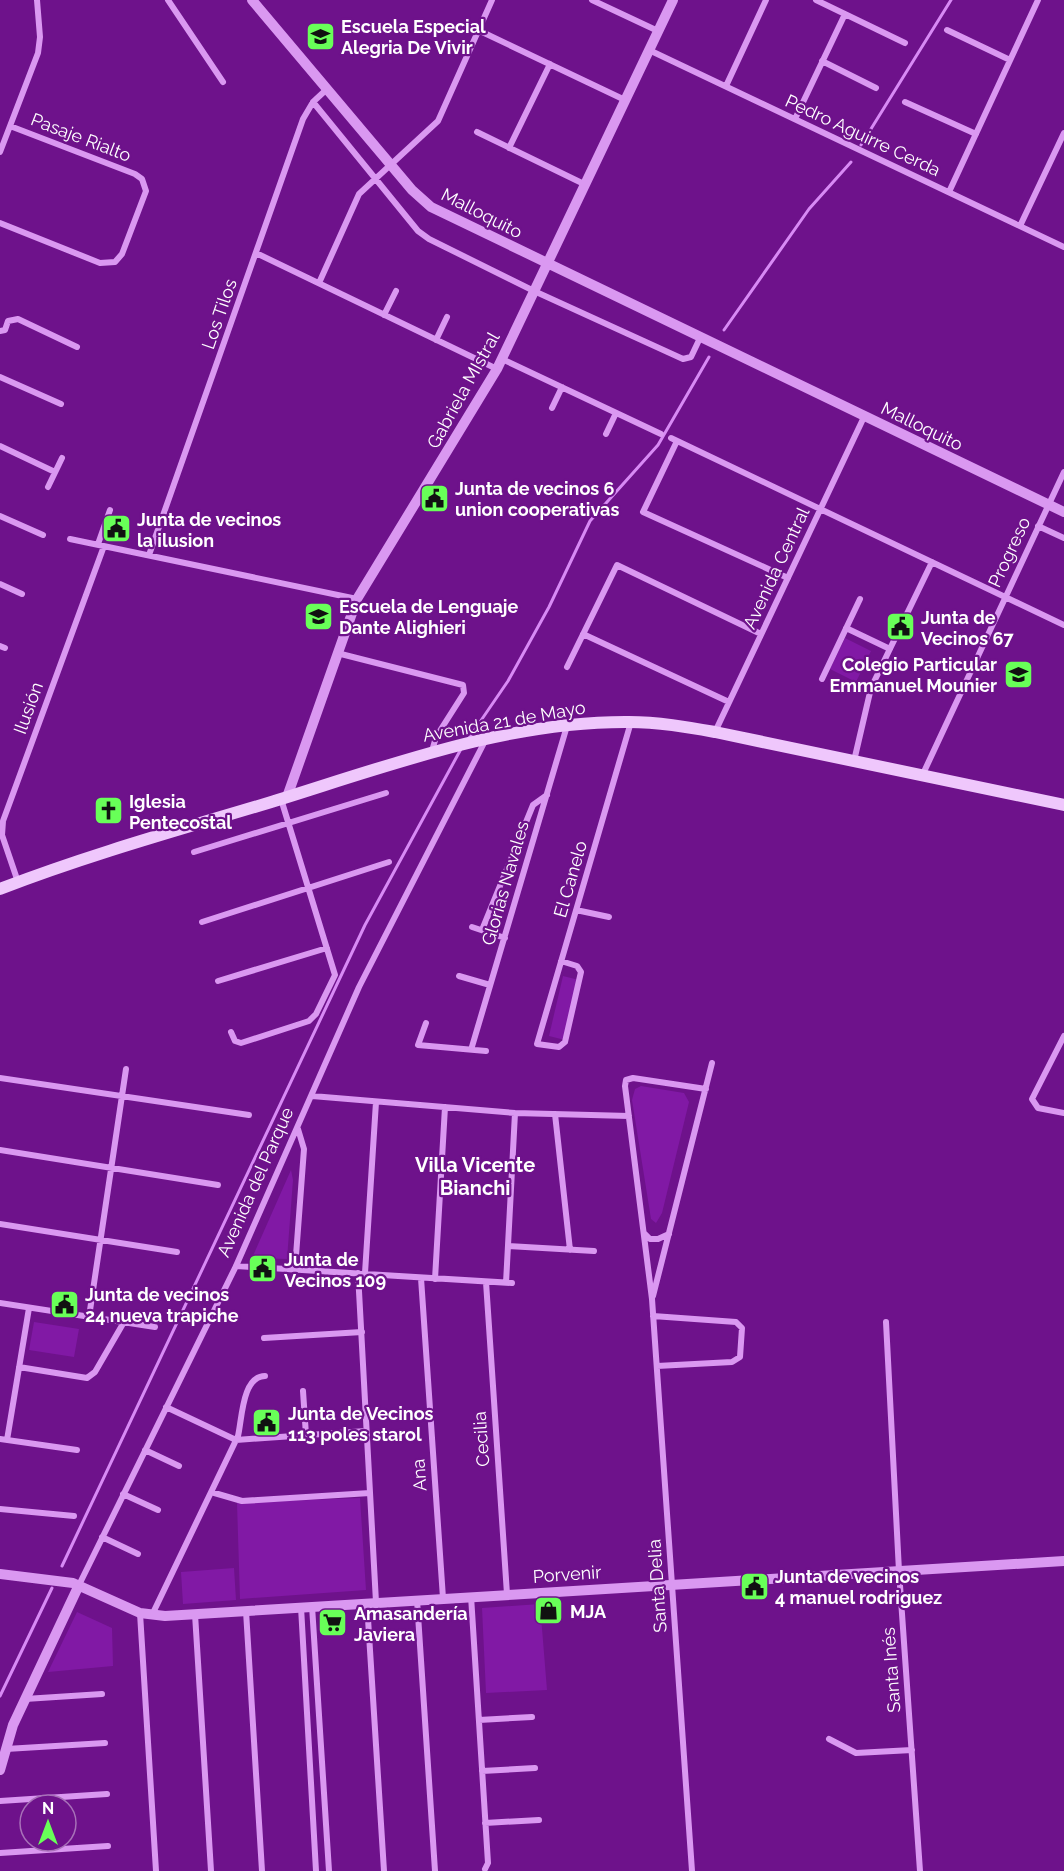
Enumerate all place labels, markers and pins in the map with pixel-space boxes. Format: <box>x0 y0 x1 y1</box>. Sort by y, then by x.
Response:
place label: Escuela Especial Alegria De Vivir <box>341 16 486 58</box>
school or university icon: Escuela Especial Alegria De Vivir <box>304 20 336 52</box>
place label: Junta de vecinos 6 union cooperativas <box>455 478 619 520</box>
public building icon: Junta de vecinos 6 union cooperativas <box>418 482 450 514</box>
place label: Junta de vecinos la ilusion <box>137 509 281 551</box>
public building icon: Junta de vecinos la ilusion <box>100 513 132 545</box>
place label: Escuela de Lenguaje Dante Alighieri <box>339 596 518 638</box>
school or university icon: Escuela de Lenguaje Dante Alighieri <box>302 600 334 632</box>
place label: Junta de Vecinos 67 <box>921 607 1014 649</box>
public building icon: Junta de Vecinos 67 <box>884 611 916 643</box>
place label: Colegio Particular Emmanuel Mounier <box>829 654 997 696</box>
school or university icon: Colegio Particular Emmanuel Mounier <box>1002 658 1034 690</box>
place label: Iglesia Pentecostal <box>129 791 232 833</box>
church icon: Iglesia Pentecostal <box>92 795 124 827</box>
place label: Junta de Vecinos 109 <box>284 1249 386 1291</box>
public building icon: Junta de Vecinos 109 <box>247 1253 279 1285</box>
place label: Junta de vecinos 24 nueva trapiche <box>85 1284 239 1326</box>
public building icon: Junta de vecinos 24 nueva trapiche <box>48 1288 80 1320</box>
place label: Junta de Vecinos 113 poles starol <box>288 1403 434 1445</box>
public building icon: Junta de Vecinos 113 poles starol <box>251 1407 283 1439</box>
place label: Junta de vecinos 4 manuel rodriguez <box>775 1566 942 1608</box>
public building icon: Junta de vecinos 4 manuel rodriguez <box>738 1570 770 1602</box>
shop icon: MJA <box>533 1595 565 1627</box>
place label: MJA <box>570 1601 607 1622</box>
place label: Amasandería Javiera <box>354 1603 468 1645</box>
supermarket icon: Amasandería Javiera <box>317 1607 349 1639</box>

